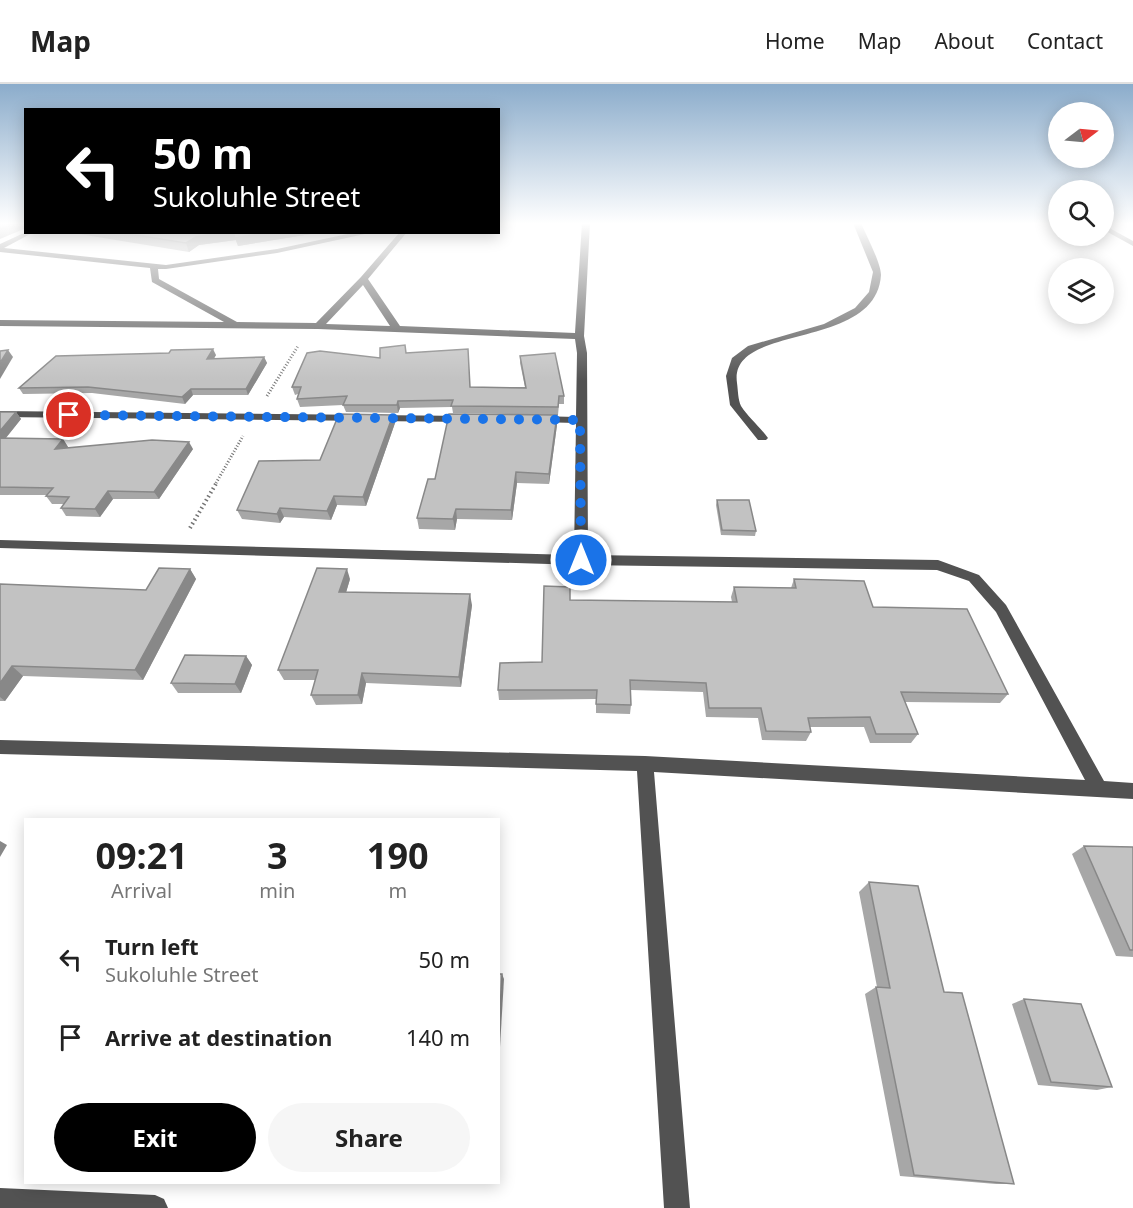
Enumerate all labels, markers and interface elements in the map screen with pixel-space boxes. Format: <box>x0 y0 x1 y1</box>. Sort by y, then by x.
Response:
text: Map <box>30 22 91 60</box>
text: Home <box>765 27 825 55</box>
text: Map <box>858 27 901 55</box>
text: About <box>934 27 994 55</box>
text: Contact <box>1027 27 1103 55</box>
north arrow <box>1048 102 1114 168</box>
map controls <box>1048 102 1114 324</box>
text: 50 m <box>153 124 253 181</box>
icon: left <box>54 132 132 210</box>
text: Sukoluhle Street <box>153 178 360 215</box>
button: search <box>1048 180 1114 246</box>
button: layers <box>1048 258 1114 324</box>
pin <box>43 389 94 440</box>
icon: arrive <box>52 398 85 431</box>
position arrow <box>549 528 613 592</box>
text: 09:21 <box>95 831 188 880</box>
text: 3 <box>267 831 288 880</box>
text: 190 <box>367 831 429 880</box>
text: Arrival <box>111 877 172 904</box>
text: min <box>259 877 295 904</box>
text: m <box>388 877 407 904</box>
text: Turn left <box>105 931 199 961</box>
icon: left <box>54 943 87 976</box>
text: 50 m <box>419 944 470 974</box>
text: Sukoluhle Street <box>105 961 258 988</box>
icon: arrive <box>54 1021 87 1054</box>
text: Arrive at destination <box>105 1022 332 1052</box>
text: 140 m <box>406 1022 470 1052</box>
button: Exit <box>54 1103 256 1172</box>
button: Share <box>268 1103 470 1172</box>

